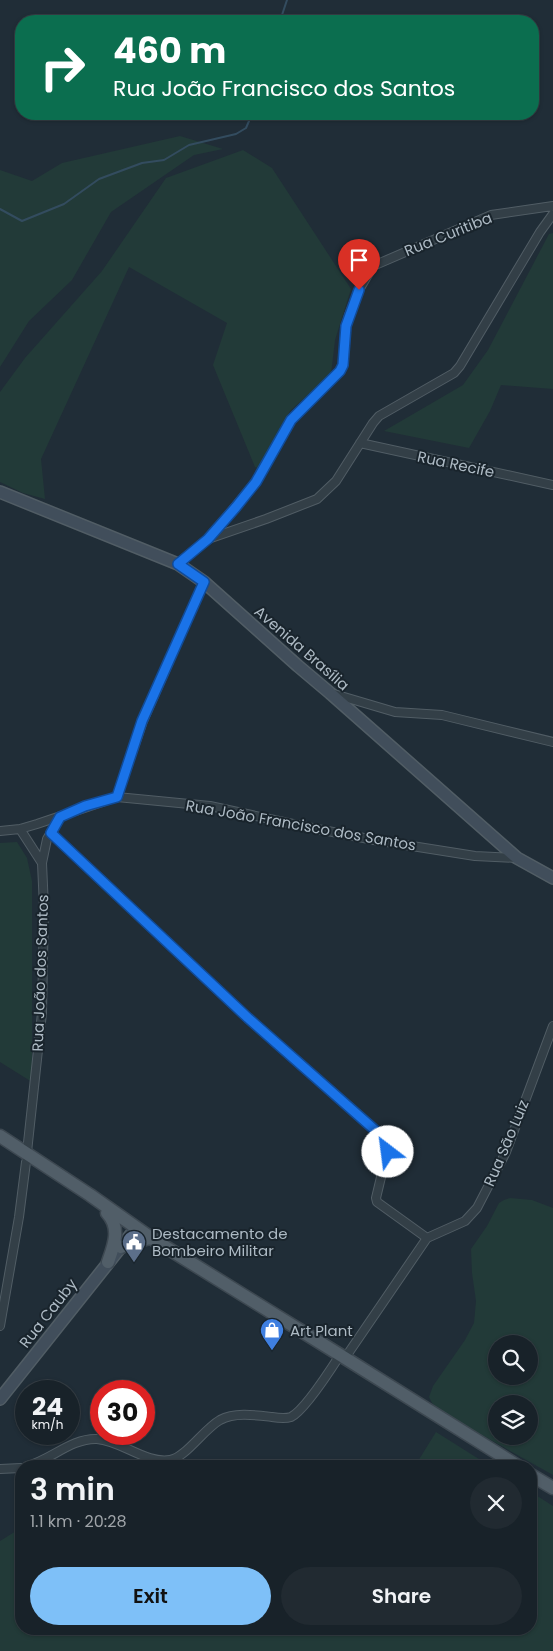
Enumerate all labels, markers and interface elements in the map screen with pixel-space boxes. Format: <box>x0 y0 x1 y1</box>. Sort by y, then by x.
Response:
text: 460 m <box>113 26 226 75</box>
icon: right <box>30 35 95 100</box>
text: Rua João Francisco dos Santos <box>113 73 455 104</box>
street label: Rua Curitiba <box>401 207 495 261</box>
pin <box>338 239 380 290</box>
icon: arrive <box>345 246 373 274</box>
street label: Rua Recife <box>416 446 496 482</box>
street label: Avenida Brasília <box>250 601 354 695</box>
street label: Rua João Francisco dos Santos <box>184 794 418 856</box>
street label: Rua João dos Santos <box>27 894 53 1052</box>
street label: Rua São Luiz <box>478 1096 534 1189</box>
position arrow <box>361 1125 413 1177</box>
place label: Destacamento de Bombeiro Militar <box>152 1223 287 1261</box>
public building icon: Destacamento de Bombeiro Militar <box>121 1229 147 1263</box>
street label: Rua Cauby <box>14 1273 82 1352</box>
shop icon: Art Plant <box>259 1317 285 1351</box>
place label: Art Plant <box>290 1320 353 1341</box>
map controls <box>488 1335 538 1445</box>
button: search <box>488 1335 538 1385</box>
speed limit sign: 30 <box>90 1380 155 1445</box>
text: 24 <box>32 1389 63 1424</box>
button: layers <box>488 1395 538 1445</box>
text: km/h <box>32 1416 63 1433</box>
text: 3 min <box>30 1468 115 1511</box>
button: close <box>470 1477 522 1529</box>
text: 1.1 km · 20:28 <box>30 1510 126 1533</box>
button: Exit <box>30 1567 271 1625</box>
button: Share <box>281 1567 522 1625</box>

